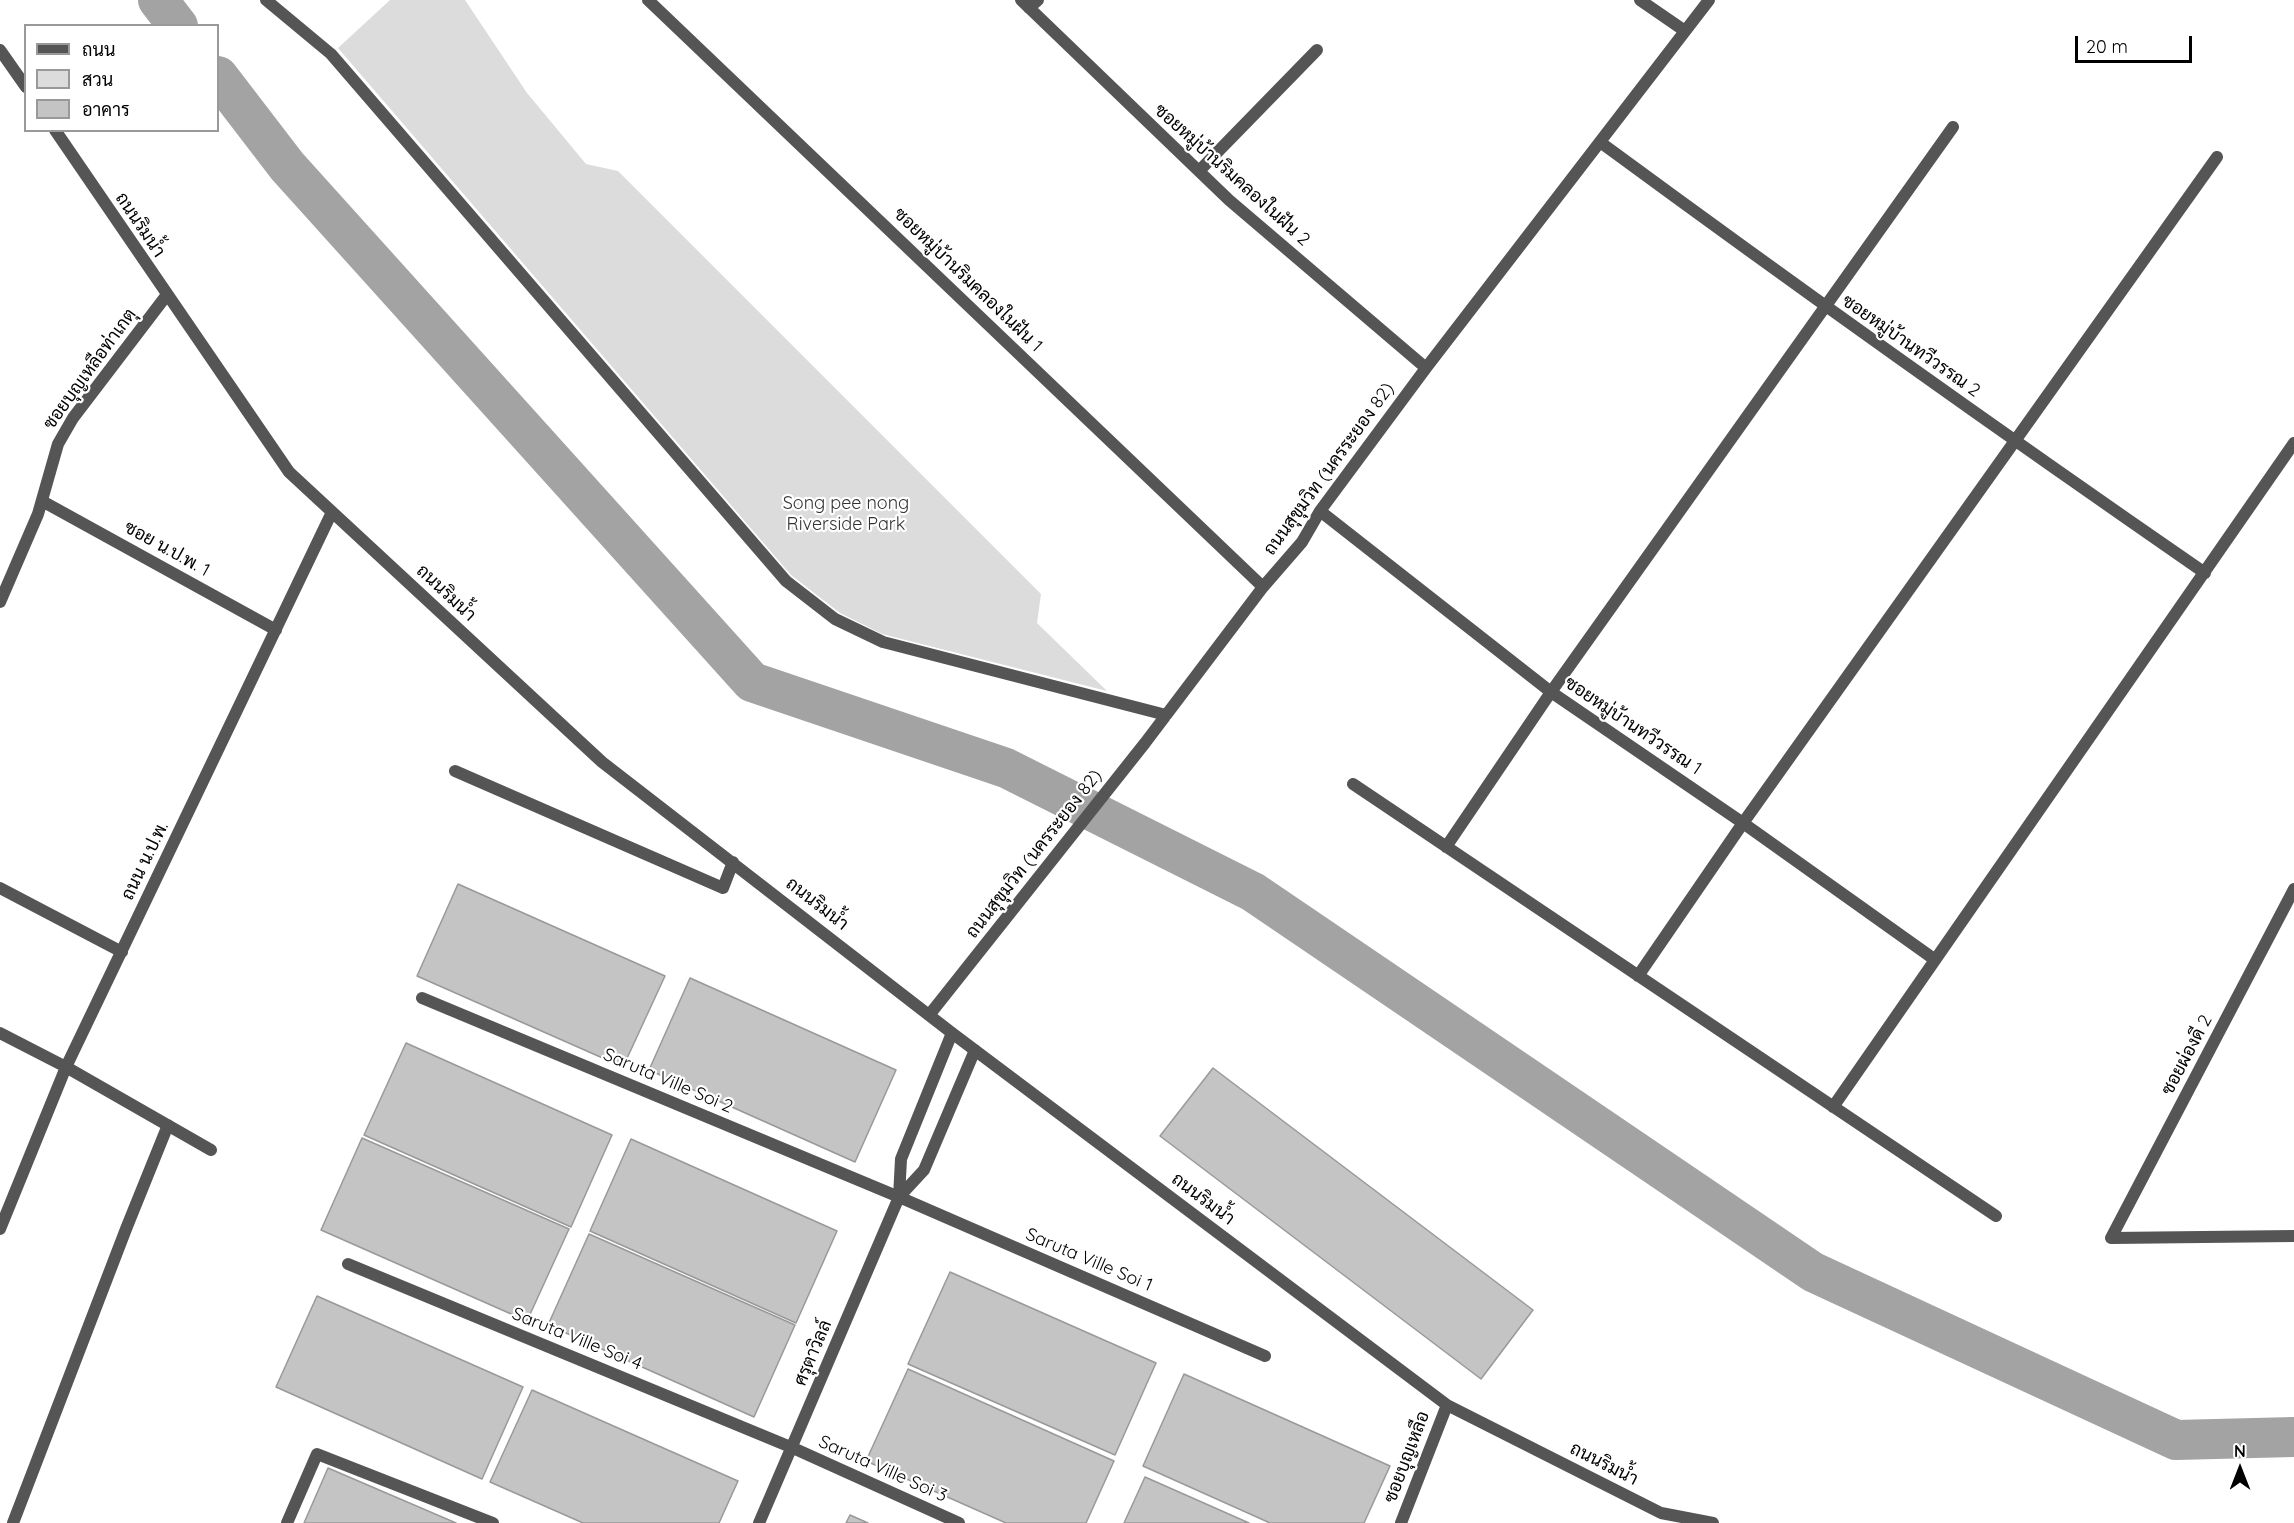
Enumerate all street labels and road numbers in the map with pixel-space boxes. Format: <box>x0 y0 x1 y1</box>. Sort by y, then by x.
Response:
street label: ซอยหมู่บ้านริมคลองในฝัน 2 <box>1150 99 1314 251</box>
street label: ถนนริมน้ำ <box>111 189 169 261</box>
street label: ซอยหมู่บ้านริมคลองในฝัน 1 <box>889 203 1047 357</box>
street label: ซอยหมู่บ้านทวีวรรณ 2 <box>1838 290 1984 402</box>
street label: ซอยบุญเหลือท่าเกตุ <box>39 304 141 434</box>
street label: ถนนสุขุมวิท (นครระยอง 82) <box>1259 379 1399 559</box>
street label: ซอย น.ป.พ. 1 <box>120 517 214 581</box>
street label: ถนนริมน้ำ <box>412 560 480 626</box>
street label: ซอยหมู่บ้านทวีวรรณ 1 <box>1560 672 1706 780</box>
street label: ถนนสุขุมวิท (นครระยอง 82) <box>961 765 1107 943</box>
street label: ถนน น.ป.พ. <box>117 818 173 904</box>
street label: ถนนริมน้ำ <box>781 873 853 935</box>
street label: ซอยผ่องดี 2 <box>2157 1011 2217 1099</box>
street label: Saruta Ville Soi 2 <box>600 1044 736 1118</box>
street label: ถนนริมน้ำ <box>1167 1168 1239 1230</box>
street label: Saruta Ville Soi 1 <box>1022 1224 1156 1296</box>
street label: Saruta Ville Soi 4 <box>509 1303 645 1375</box>
street label: ศรุตาวิลล์ <box>790 1317 836 1389</box>
street label: ซอยบุญเหลือ <box>1380 1408 1434 1506</box>
street label: Saruta Ville Soi 3 <box>815 1431 951 1507</box>
street label: ถนนริมน้ำ <box>1566 1438 1642 1490</box>

